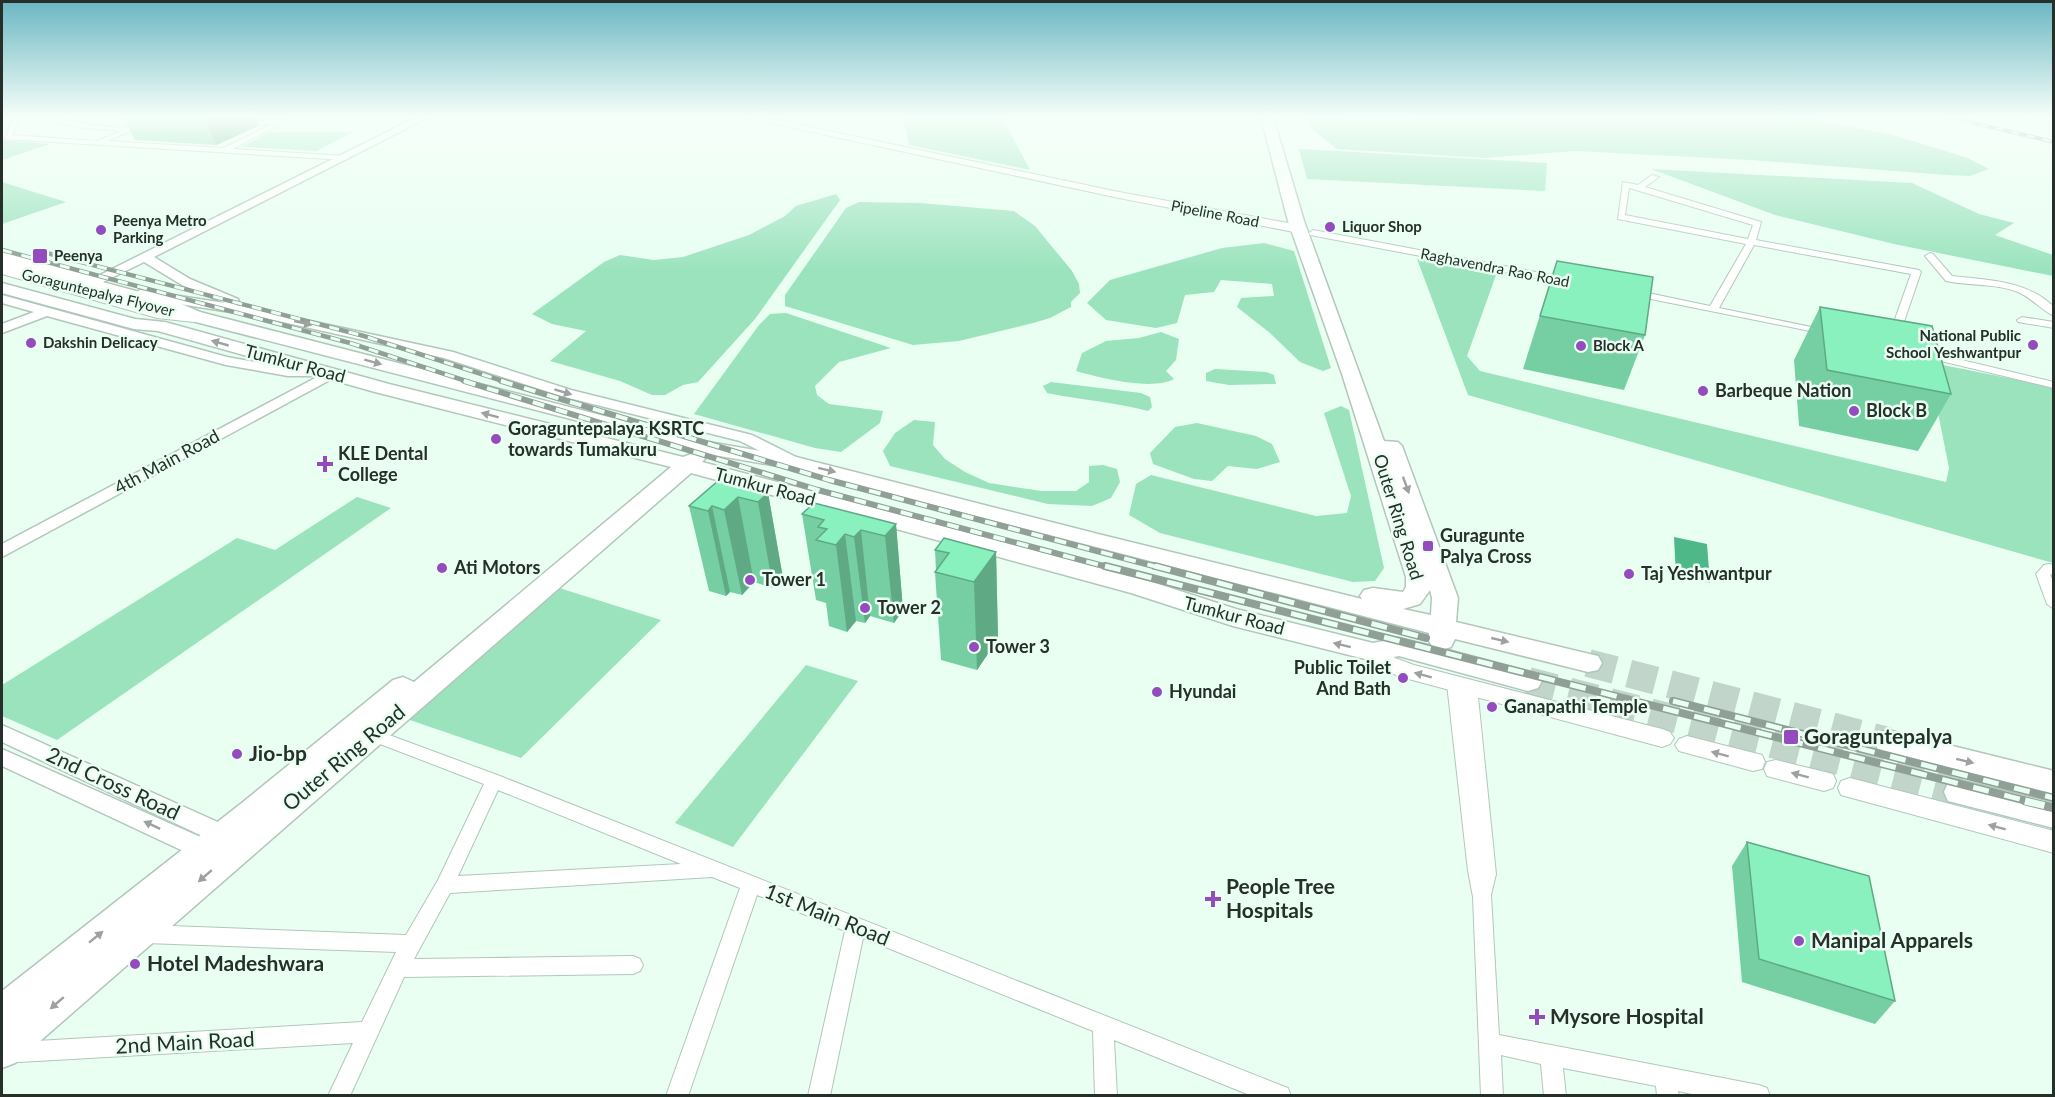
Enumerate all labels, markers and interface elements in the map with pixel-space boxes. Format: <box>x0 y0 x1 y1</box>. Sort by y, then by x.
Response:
street label: Pipeline Road <box>1170 196 1261 230</box>
place label: Peenya Metro Parking <box>113 211 207 246</box>
place label: Liquor Shop <box>1342 217 1422 235</box>
marker: Liquor Shop <box>1323 220 1337 234</box>
marker: Peenya Metro Parking <box>94 223 108 237</box>
street label: Raghavendra Rao Road <box>1419 244 1571 290</box>
place label: Peenya <box>54 246 103 264</box>
marker: Peenya <box>31 247 49 265</box>
street label: Goraguntepalya Flyover <box>20 264 177 320</box>
one-way arrow <box>294 319 313 328</box>
place label: National Public School Yeshwantpur <box>1886 326 2021 361</box>
place label: Dakshin Delicacy <box>43 333 158 351</box>
marker: Dakshin Delicacy <box>24 336 38 350</box>
place label: Block A <box>1593 336 1644 354</box>
one-way arrow <box>211 338 230 348</box>
marker: National Public School Yeshwantpur <box>2026 338 2040 352</box>
street label: Tumkur Road <box>242 339 348 387</box>
marker: Block A <box>1574 339 1588 353</box>
one-way arrow <box>364 358 382 367</box>
place label: Barbeque Nation <box>1715 379 1851 401</box>
marker: Barbeque Nation <box>1696 384 1710 398</box>
one-way arrow <box>555 388 573 397</box>
place label: Block B <box>1866 399 1927 421</box>
marker: Block B <box>1847 404 1861 418</box>
one-way arrow <box>481 410 499 419</box>
place label: Goraguntepalaya KSRTC towards Tumakuru <box>508 417 704 460</box>
street label: 4th Main Road <box>110 424 223 498</box>
marker: Goraguntepalaya KSRTC towards Tumakuru <box>489 432 503 446</box>
place label: KLE Dental College <box>338 442 428 485</box>
street label: Outer Ring Road <box>1369 451 1429 582</box>
marker: KLE Dental College <box>316 455 334 473</box>
street label: Tumkur Road <box>712 462 818 510</box>
one-way arrow <box>818 466 836 476</box>
one-way arrow <box>1402 476 1411 494</box>
place label: Guragunte Palya Cross <box>1440 524 1532 567</box>
marker: Guragunte Palya Cross <box>1421 539 1435 553</box>
place label: Ati Motors <box>453 556 540 578</box>
marker: Ati Motors <box>435 561 449 575</box>
place label: Taj Yeshwantpur <box>1641 562 1772 584</box>
marker: Taj Yeshwantpur <box>1622 567 1636 581</box>
place label: Tower 1 <box>762 568 826 590</box>
marker: Tower 1 <box>743 573 757 587</box>
street label: Tumkur Road <box>1181 591 1287 639</box>
place label: Tower 2 <box>877 596 941 618</box>
marker: Tower 2 <box>858 601 872 615</box>
place label: Tower 3 <box>986 635 1050 657</box>
one-way arrow <box>1490 636 1509 646</box>
one-way arrow <box>1333 639 1352 649</box>
marker: Tower 3 <box>967 640 981 654</box>
place label: Public Toilet And Bath <box>1294 656 1391 699</box>
one-way arrow <box>1414 670 1432 680</box>
marker: Public Toilet And Bath <box>1396 671 1410 685</box>
place label: Hyundai <box>1169 680 1236 702</box>
marker: Hyundai <box>1150 685 1164 699</box>
place label: Ganapathi Temple <box>1504 695 1648 717</box>
street label: Outer Ring Road <box>277 698 409 815</box>
marker: Ganapathi Temple <box>1485 700 1499 714</box>
place label: Goraguntepalya <box>1804 723 1952 748</box>
marker: Goraguntepalya <box>1782 728 1800 746</box>
place label: Jio-bp <box>249 740 307 765</box>
street label: 2nd Cross Road <box>43 741 184 824</box>
marker: Jio-bp <box>230 747 244 761</box>
one-way arrow <box>1711 748 1729 758</box>
one-way arrow <box>1955 756 1974 766</box>
one-way arrow <box>1791 770 1809 779</box>
one-way arrow <box>142 820 160 830</box>
one-way arrow <box>1988 822 2006 832</box>
one-way arrow <box>198 869 213 882</box>
place label: People Tree Hospitals <box>1226 873 1335 922</box>
street label: 1st Main Road <box>761 877 894 950</box>
marker: People Tree Hospitals <box>1204 890 1222 908</box>
place label: Manipal Apparels <box>1811 927 1973 952</box>
one-way arrow <box>89 931 104 943</box>
marker: Manipal Apparels <box>1792 934 1806 948</box>
place label: Hotel Madeshwara <box>147 950 324 975</box>
marker: Hotel Madeshwara <box>128 957 142 971</box>
one-way arrow <box>50 996 65 1009</box>
place label: Mysore Hospital <box>1550 1003 1704 1028</box>
marker: Mysore Hospital <box>1528 1008 1546 1026</box>
street label: 2nd Main Road <box>115 1025 255 1058</box>

